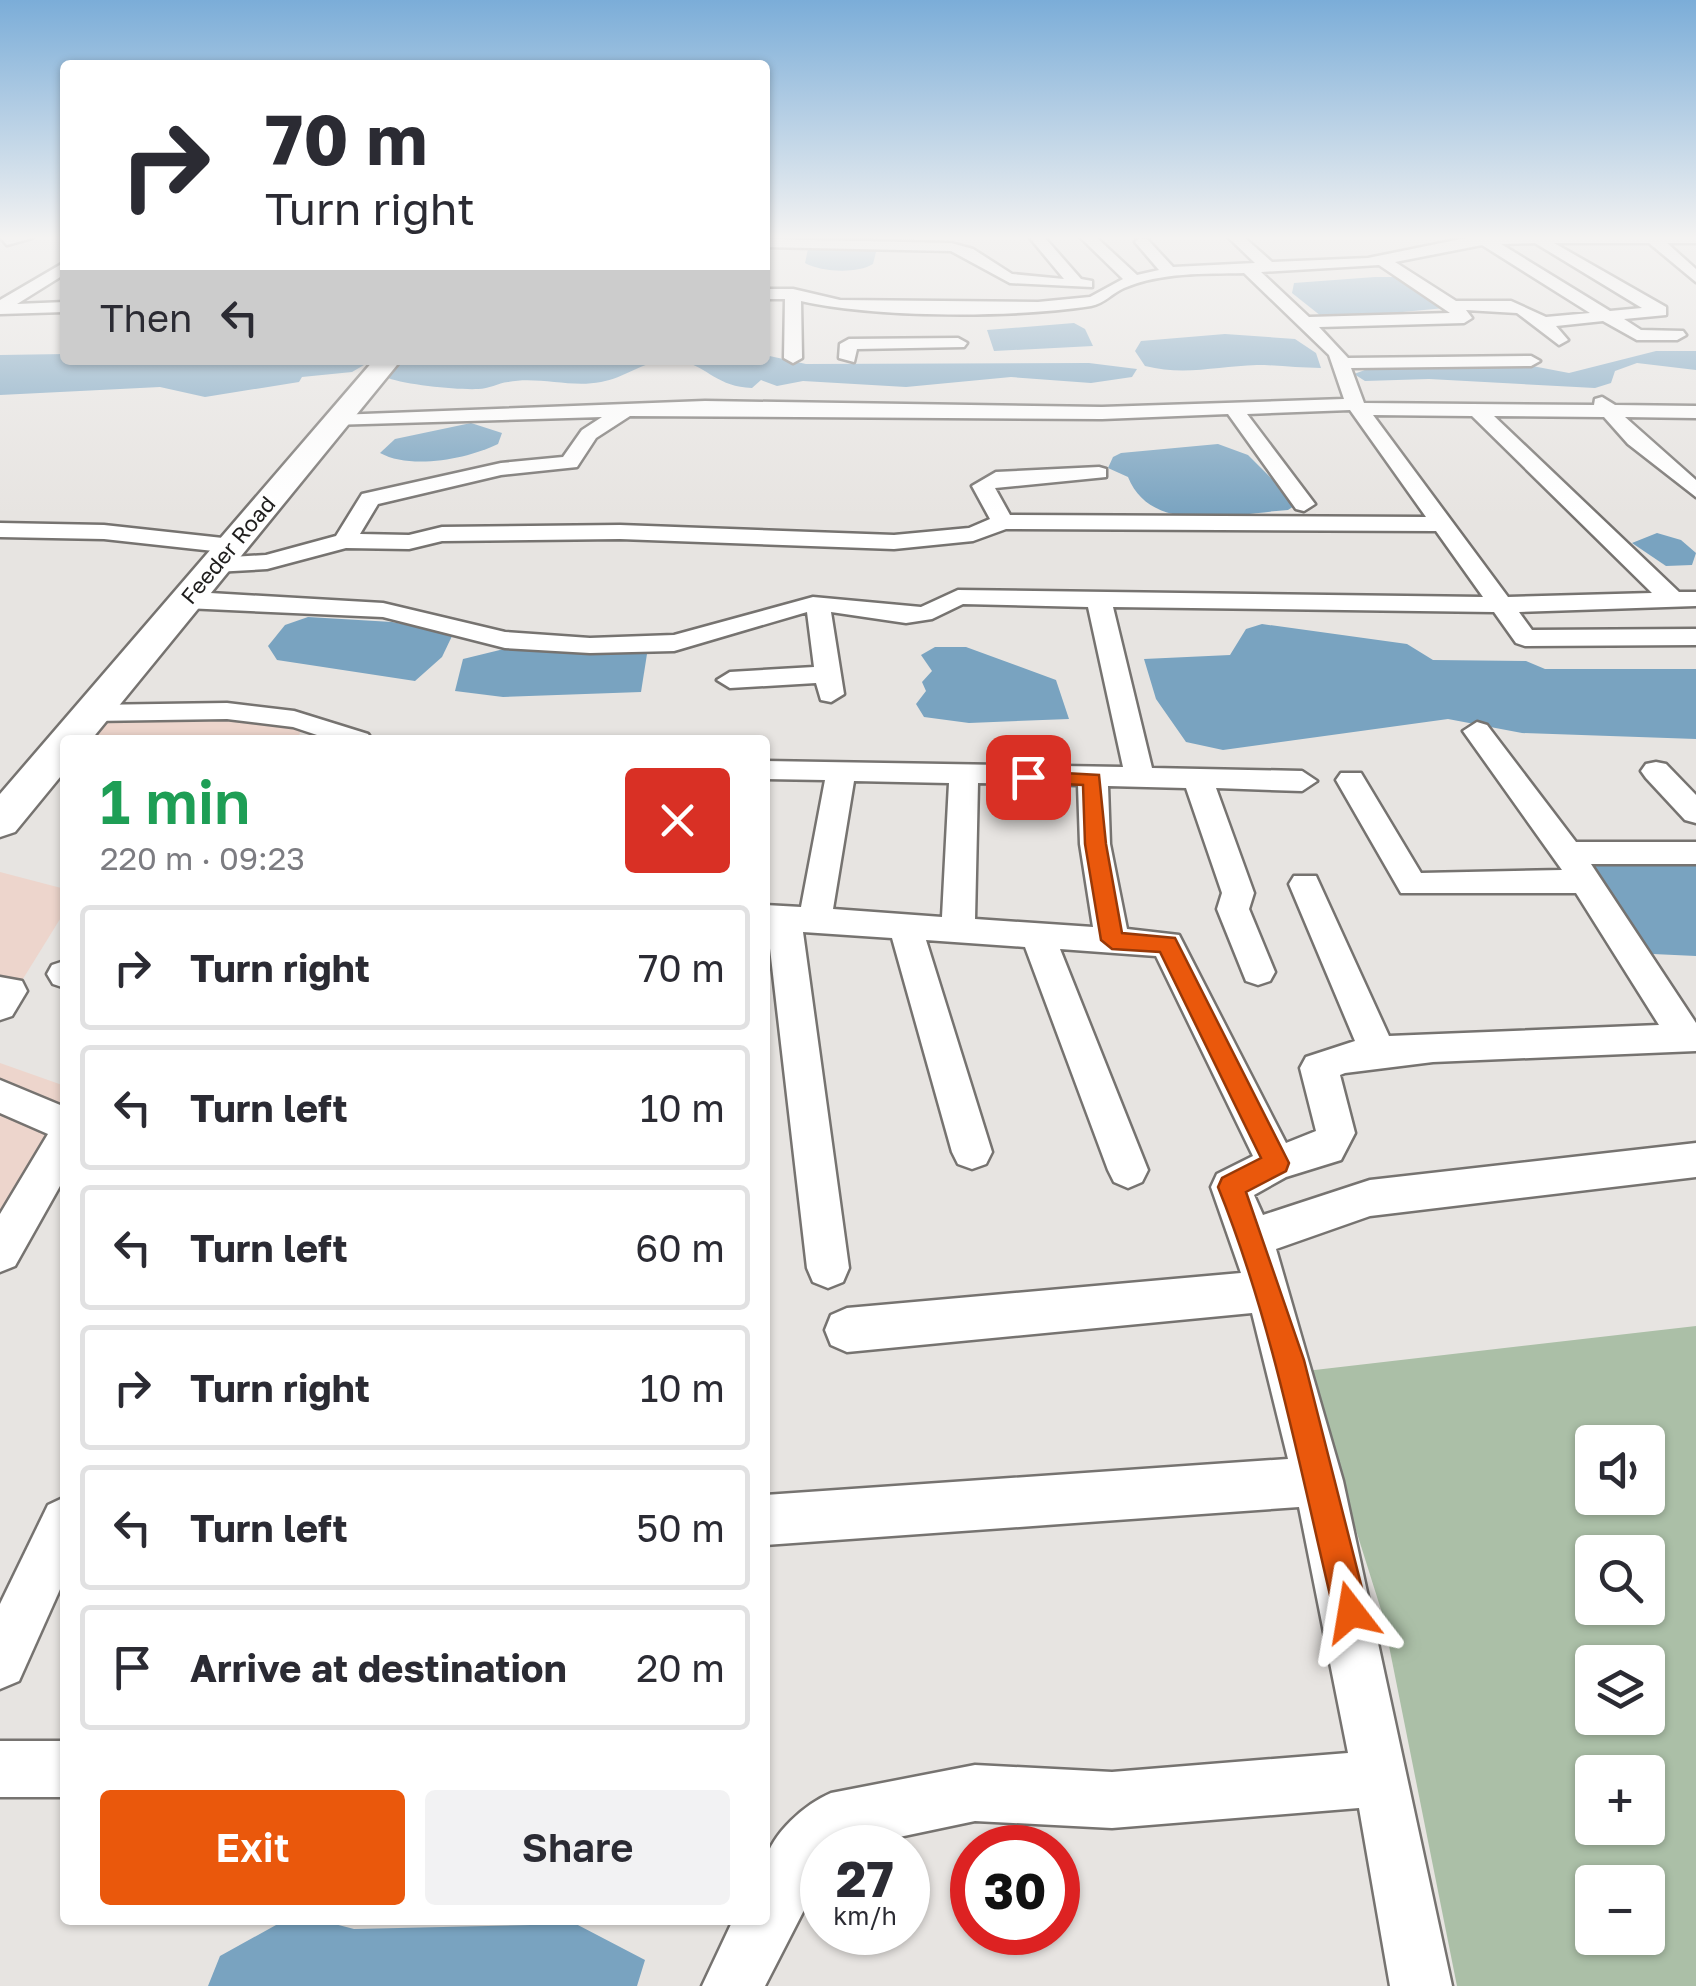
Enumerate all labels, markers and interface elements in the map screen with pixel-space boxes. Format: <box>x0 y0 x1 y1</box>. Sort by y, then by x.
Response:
text: 70 m <box>265 96 427 180</box>
icon: right <box>100 100 230 230</box>
text: Turn right <box>265 181 475 235</box>
icon: left <box>212 290 267 345</box>
text: Then <box>100 295 192 340</box>
street label: Feeder Road <box>175 490 281 609</box>
pin <box>986 735 1071 820</box>
icon: arrive <box>1001 750 1056 805</box>
text: 1 min <box>100 765 250 837</box>
button: close <box>625 768 730 873</box>
text: 220 m · 09:23 <box>100 839 305 877</box>
icon: right <box>105 940 160 995</box>
text: Turn right <box>190 945 370 990</box>
text: 70 m <box>638 945 725 990</box>
icon: left <box>105 1080 160 1135</box>
text: Turn left <box>190 1085 348 1130</box>
text: 10 m <box>640 1085 725 1130</box>
icon: left <box>105 1220 160 1275</box>
text: Turn left <box>190 1225 348 1270</box>
text: 60 m <box>635 1225 725 1270</box>
icon: right <box>105 1360 160 1415</box>
text: Turn right <box>190 1365 370 1410</box>
text: 10 m <box>640 1365 725 1410</box>
map controls <box>1575 1425 1665 1955</box>
button: sound <box>1575 1425 1665 1515</box>
icon: left <box>105 1500 160 1555</box>
text: Turn left <box>190 1505 348 1550</box>
text: 50 m <box>636 1505 725 1550</box>
button: search <box>1575 1535 1665 1625</box>
position arrow <box>1299 1560 1403 1664</box>
icon: arrive <box>105 1640 160 1695</box>
text: Arrive at destination <box>190 1645 567 1690</box>
text: 20 m <box>636 1645 725 1690</box>
button: layers <box>1575 1645 1665 1735</box>
button: + <box>1575 1755 1665 1845</box>
button: Exit <box>100 1790 405 1905</box>
button: Share <box>425 1790 730 1905</box>
speed limit sign: 30 <box>950 1825 1080 1955</box>
text: 27 <box>836 1848 894 1908</box>
button: − <box>1575 1865 1665 1955</box>
text: km/h <box>833 1900 897 1931</box>

